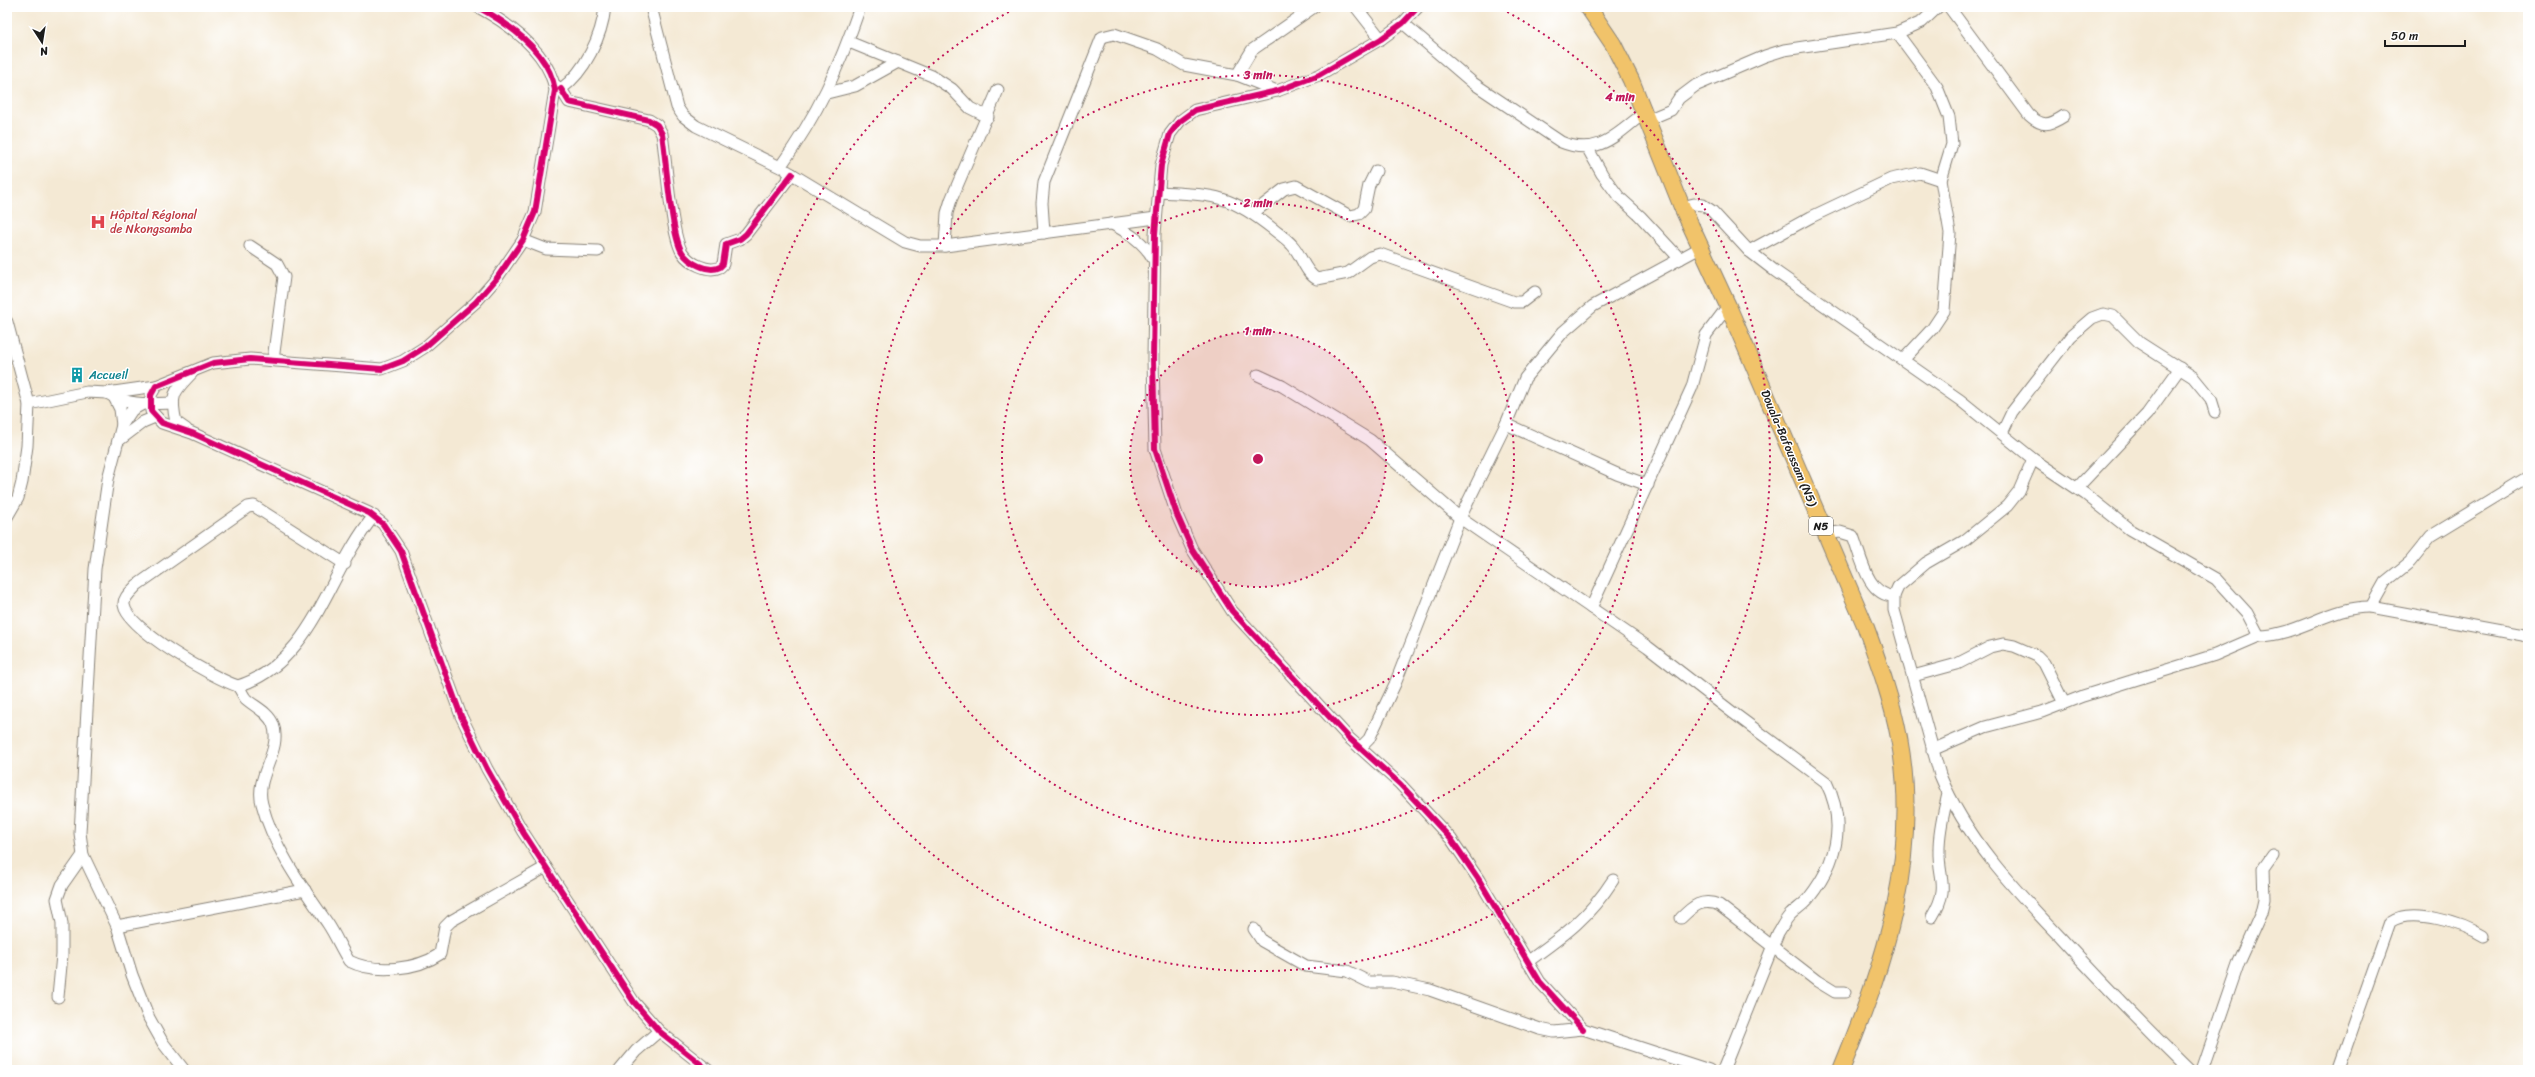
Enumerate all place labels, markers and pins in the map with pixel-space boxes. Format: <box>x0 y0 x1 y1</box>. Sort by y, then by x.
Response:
place label: Hôpital Régional de Nkongsamba <box>110 204 197 240</box>
hospital icon: Hôpital Régional de Nkongsamba <box>89 213 107 231</box>
place label: Accueil <box>88 364 129 386</box>
building icon: Accueil <box>68 366 86 384</box>
centre of rings <box>1251 452 1265 466</box>

